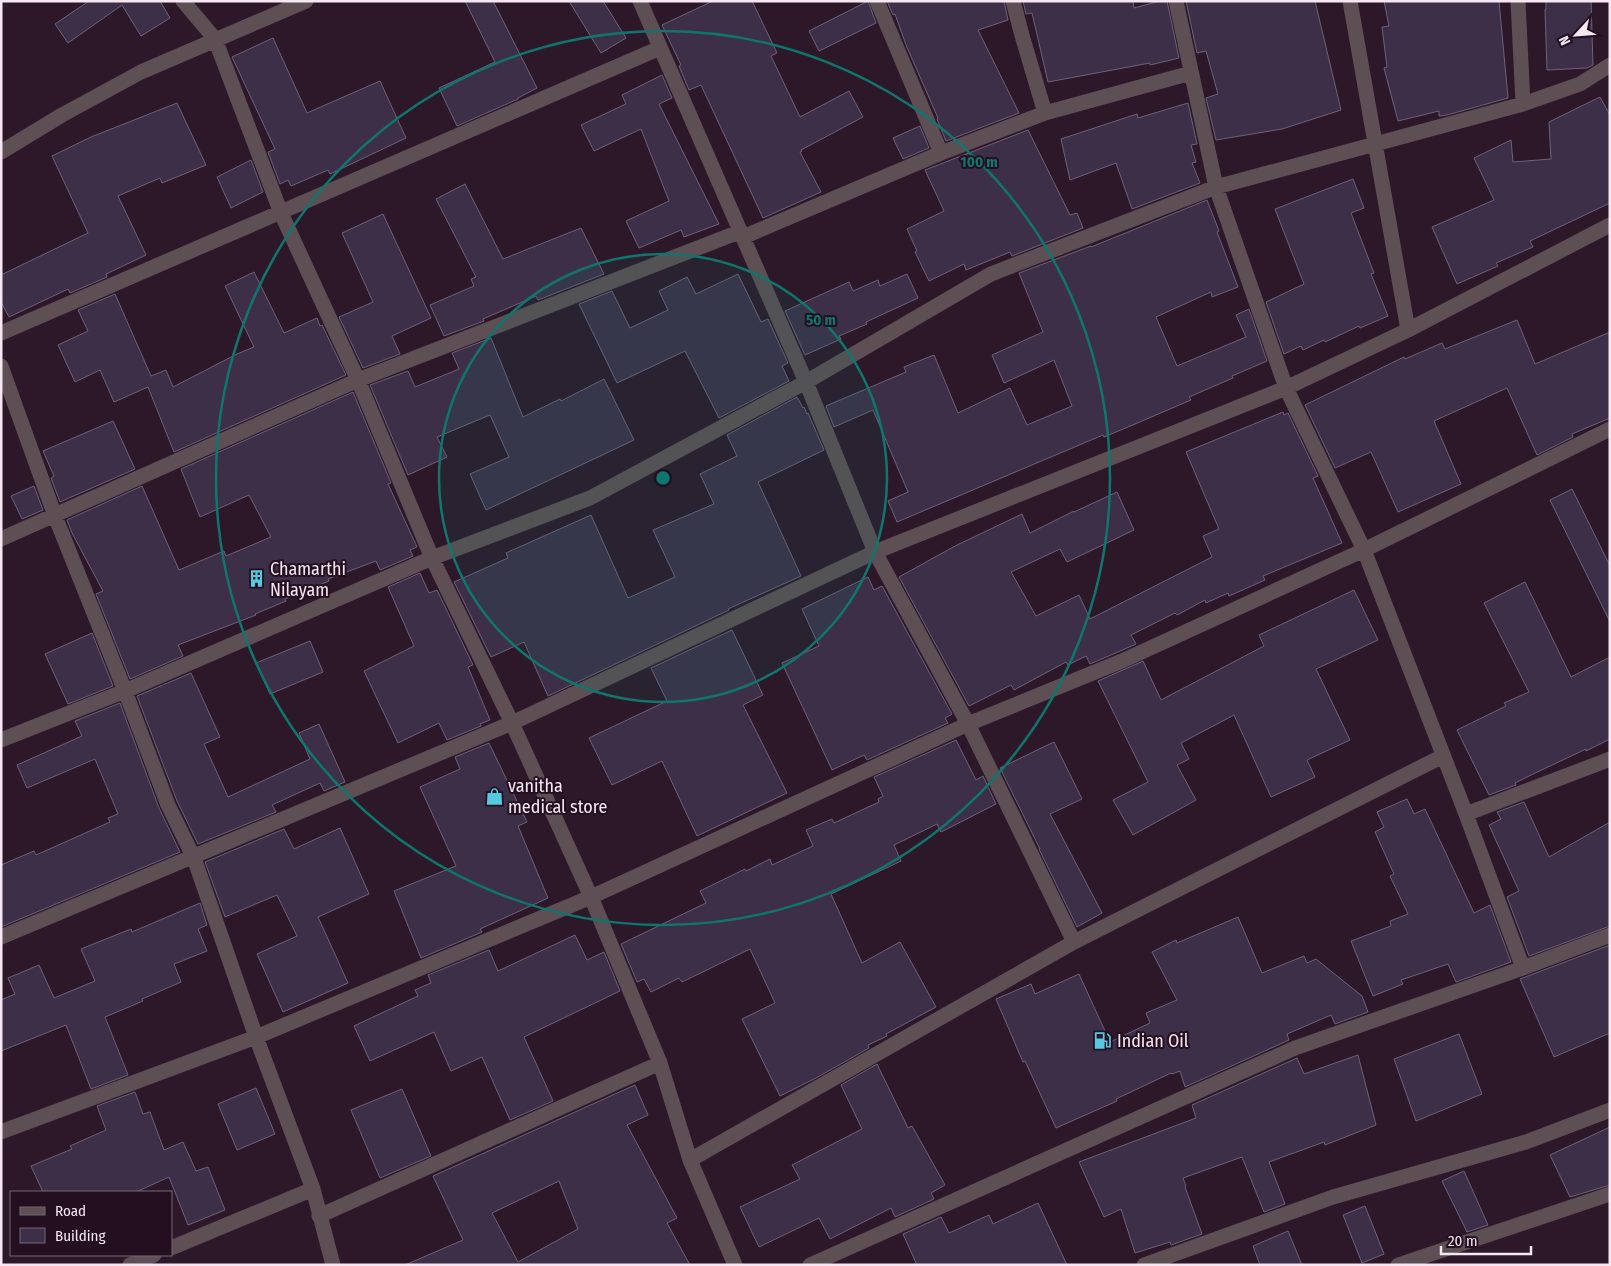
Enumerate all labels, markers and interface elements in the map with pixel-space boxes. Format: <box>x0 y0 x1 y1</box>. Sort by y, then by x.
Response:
north arrow <box>1551 10 1601 60</box>
text: N <box>1555 33 1574 48</box>
text: 100 m <box>960 153 998 171</box>
text: 50 m <box>806 311 836 329</box>
centre of rings <box>654 469 672 487</box>
place label: Chamarthi Nilayam <box>270 558 346 601</box>
building icon: Chamarthi Nilayam <box>246 569 266 589</box>
place label: vanitha medical store <box>508 775 608 818</box>
shop icon: vanitha medical store <box>484 786 504 806</box>
place label: Indian Oil <box>1117 1030 1189 1052</box>
fuel station icon: Indian Oil <box>1093 1031 1113 1051</box>
legend <box>10 1191 172 1256</box>
text: Road <box>55 1202 86 1220</box>
scale bar <box>1441 1224 1531 1256</box>
text: Building <box>55 1227 106 1245</box>
text: 20 m <box>1448 1232 1478 1250</box>

